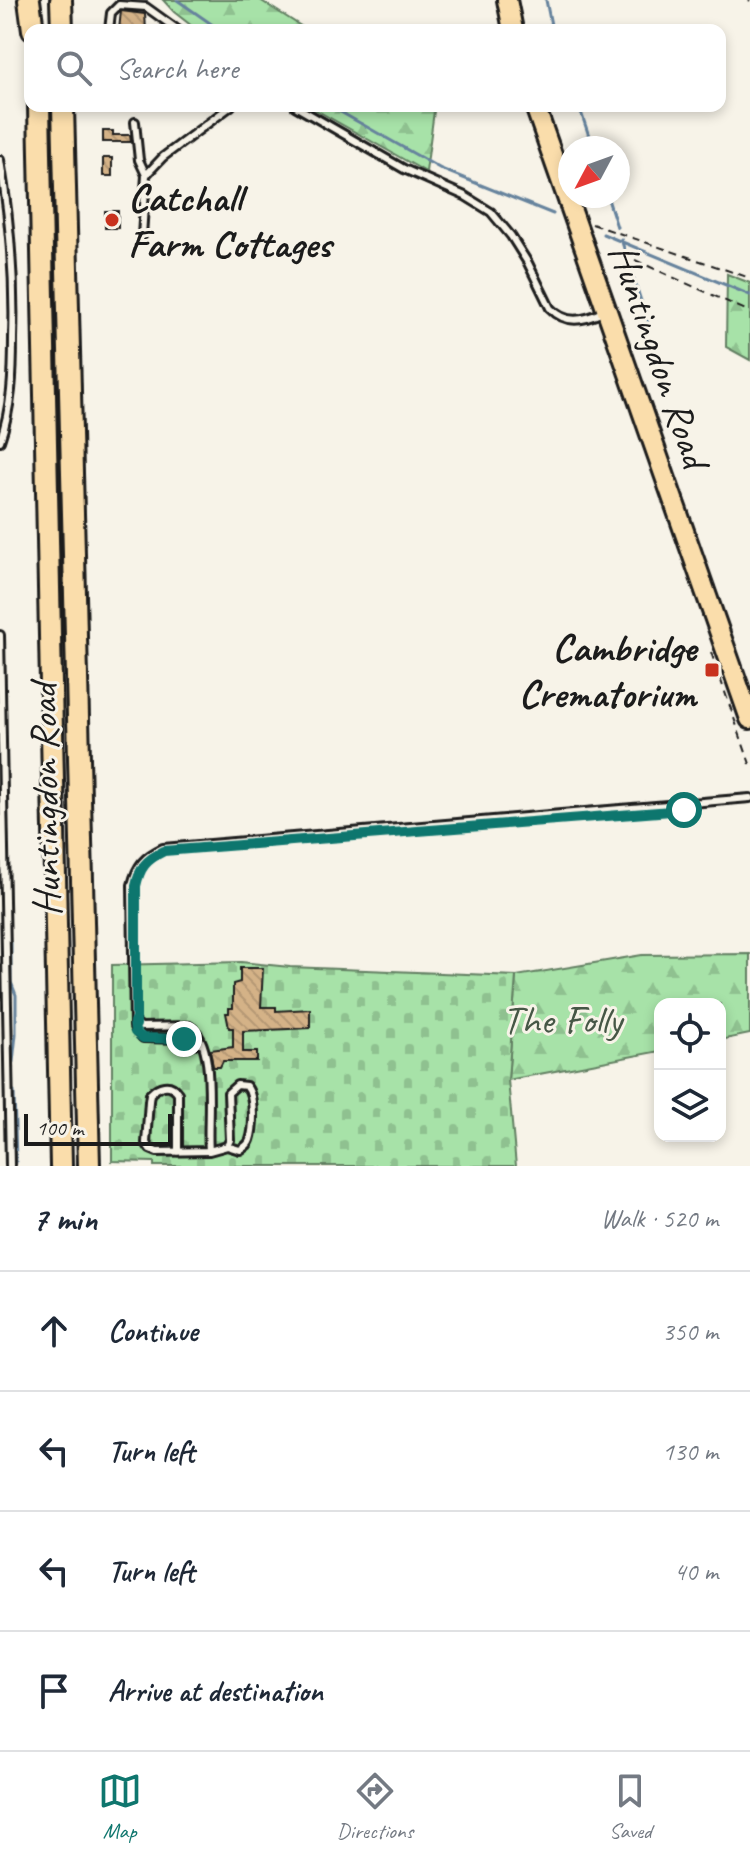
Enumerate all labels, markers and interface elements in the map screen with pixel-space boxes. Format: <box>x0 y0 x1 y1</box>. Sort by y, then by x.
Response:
search box <box>24 24 726 112</box>
icon: search <box>52 46 96 90</box>
text: Search here <box>116 49 238 87</box>
north arrow <box>558 136 630 208</box>
place label: Catchall Farm Cottages <box>128 173 335 269</box>
marker: Catchall Farm Cottages <box>103 211 121 229</box>
street label: Huntingdon Road <box>598 237 723 479</box>
place label: Cambridge Crematorium <box>519 623 699 719</box>
marker: Cambridge Crematorium <box>703 661 721 679</box>
street label: Huntingdon Road <box>18 677 72 917</box>
route start <box>666 792 702 828</box>
park label: The Folly <box>502 995 625 1045</box>
map controls <box>654 998 726 1142</box>
button: locate <box>654 998 726 1070</box>
route end <box>166 1021 202 1057</box>
button: layers <box>654 1070 726 1142</box>
scale bar <box>24 1110 172 1146</box>
text: 100 m <box>36 1114 83 1142</box>
text: 7 min <box>32 1197 97 1240</box>
text: Walk · 520 m <box>601 1202 718 1235</box>
icon: ahead <box>32 1309 76 1353</box>
text: Continue <box>108 1312 198 1350</box>
text: 350 m <box>662 1315 718 1348</box>
icon: left <box>32 1429 76 1473</box>
text: Turn left <box>108 1432 195 1470</box>
text: 130 m <box>662 1435 718 1468</box>
icon: left <box>32 1549 76 1593</box>
text: Turn left <box>108 1552 195 1590</box>
text: 40 m <box>674 1555 718 1588</box>
icon: arrive <box>32 1669 76 1713</box>
text: Arrive at destination <box>108 1672 323 1710</box>
tab: Map <box>98 1769 142 1845</box>
tab: Directions <box>337 1769 413 1845</box>
tab: Saved <box>608 1769 652 1845</box>

